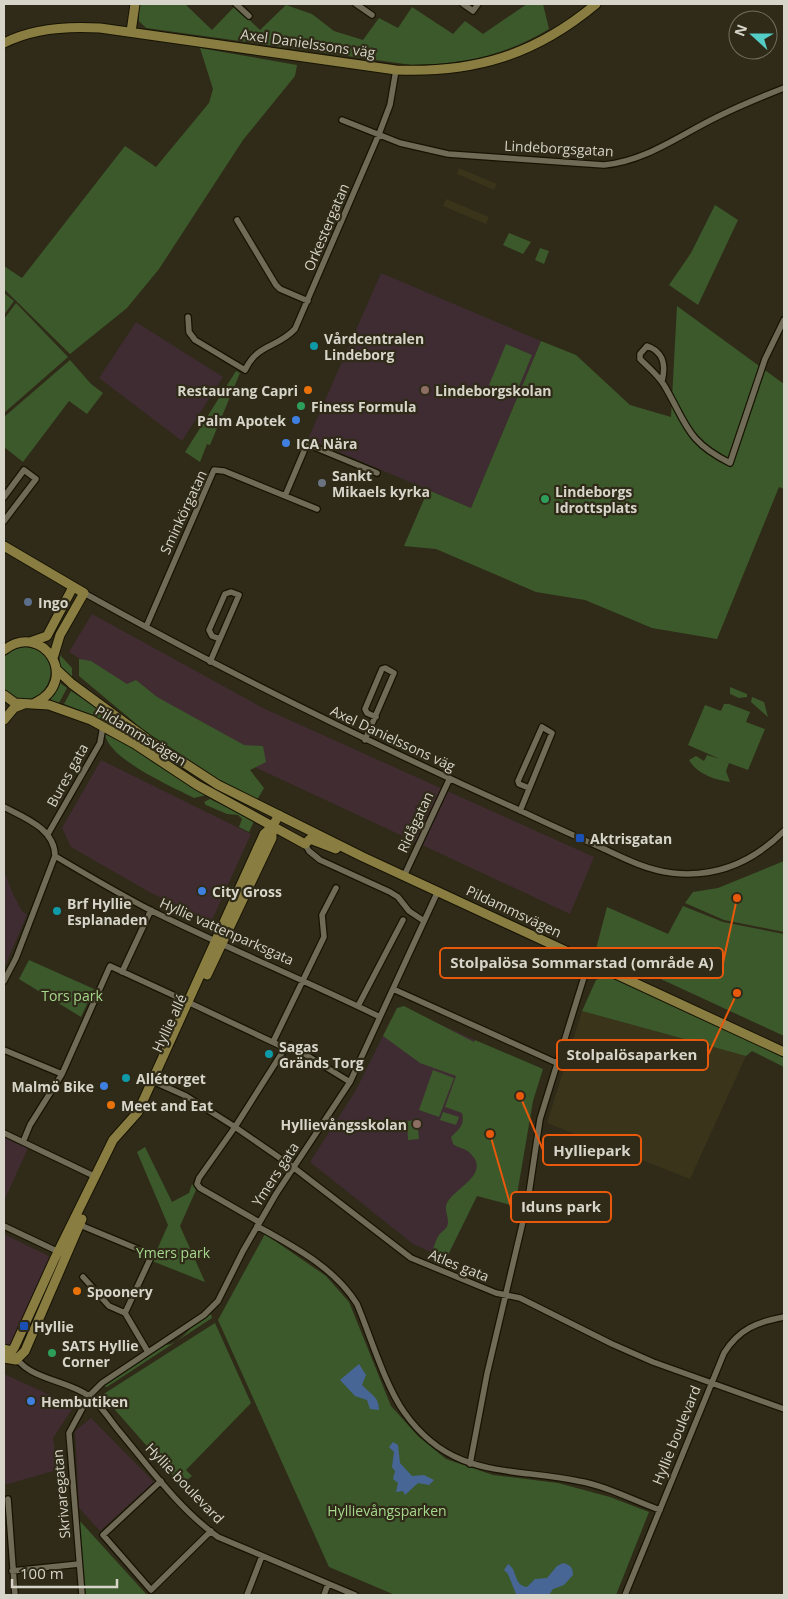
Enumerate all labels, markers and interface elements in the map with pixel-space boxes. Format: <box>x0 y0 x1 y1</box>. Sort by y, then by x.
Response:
north arrow <box>728 10 778 60</box>
text: N <box>729 21 751 39</box>
street label: Axel Danielssons väg <box>239 24 377 62</box>
street label: Lindeborgsgatan <box>504 136 614 160</box>
street label: Orkestergatan <box>299 180 353 274</box>
place label: Vårdcentralen Lindeborg <box>324 329 424 364</box>
marker: Vårdcentralen Lindeborg <box>308 340 320 352</box>
place label: Restaurang Capri <box>177 381 298 400</box>
place label: Lindeborgskolan <box>435 381 552 400</box>
marker: Restaurang Capri <box>302 384 314 396</box>
marker: Lindeborgskolan <box>419 384 431 396</box>
place label: Finess Formula <box>311 397 416 416</box>
marker: Finess Formula <box>295 400 307 412</box>
place label: Palm Apotek <box>197 411 286 430</box>
marker: Palm Apotek <box>290 414 302 426</box>
place label: ICA Nära <box>296 434 358 453</box>
marker: ICA Nära <box>280 437 292 449</box>
place label: Sankt Mikaels kyrka <box>332 466 430 501</box>
street label: Sminkörgatan <box>155 467 211 557</box>
marker: Sankt Mikaels kyrka <box>316 477 328 489</box>
place label: Lindeborgs Idrottsplats <box>555 482 637 517</box>
marker: Lindeborgs Idrottsplats <box>539 493 551 505</box>
place label: Ingo <box>38 593 69 612</box>
marker: Ingo <box>22 596 34 608</box>
street label: Pildammsvägen <box>92 700 190 770</box>
street label: Axel Danielssons väg <box>327 701 459 775</box>
street label: Bures gata <box>42 740 92 810</box>
street label: Ridågatan <box>393 788 437 856</box>
place label: Aktrisgatan <box>590 829 672 848</box>
marker: Aktrisgatan <box>574 832 586 844</box>
street label: Pildammsvägen <box>463 881 565 941</box>
place label: City Gross <box>212 882 282 901</box>
marker: City Gross <box>196 885 208 897</box>
street label: Hyllie vattenparksgata <box>157 893 297 969</box>
place label: Brf Hyllie Esplanaden <box>67 894 147 929</box>
marker: Brf Hyllie Esplanaden <box>51 905 63 917</box>
callout: Stolpalösa Sommarstad (område A) <box>440 948 723 978</box>
text: Stolpalösa Sommarstad (område A) <box>450 952 714 972</box>
park label: Tors park <box>41 986 103 1005</box>
street label: Hyllie allé <box>147 991 191 1055</box>
place label: Sagas Gränds Torg <box>279 1037 364 1072</box>
callout: Stolpalösaparken <box>557 1040 708 1070</box>
text: Stolpalösaparken <box>567 1044 697 1064</box>
marker: Sagas Gränds Torg <box>263 1048 275 1060</box>
place label: Allétorget <box>136 1069 206 1088</box>
marker: Allétorget <box>120 1072 132 1084</box>
place label: Malmö Bike <box>11 1077 94 1096</box>
marker: Malmö Bike <box>98 1080 110 1092</box>
place label: Meet and Eat <box>121 1096 213 1115</box>
marker: Meet and Eat <box>105 1099 117 1111</box>
place label: Hyllievångsskolan <box>281 1115 407 1134</box>
marker: Hyllievångsskolan <box>411 1118 423 1130</box>
callout: Hylliepark <box>543 1135 641 1165</box>
street label: Ymers gata <box>247 1138 303 1210</box>
text: Hylliepark <box>553 1140 631 1160</box>
callout: Iduns park <box>511 1192 611 1222</box>
text: Iduns park <box>521 1196 602 1216</box>
park label: Ymers park <box>136 1243 211 1262</box>
street label: Atles gata <box>426 1244 492 1286</box>
place label: Spoonery <box>87 1282 153 1301</box>
marker: Spoonery <box>71 1285 83 1297</box>
place label: Hyllie <box>34 1317 74 1336</box>
marker: Hyllie <box>18 1320 30 1332</box>
place label: SATS Hyllie Corner <box>62 1336 139 1371</box>
marker: SATS Hyllie Corner <box>46 1347 58 1359</box>
street label: Hyllie boulevard <box>647 1383 705 1487</box>
place label: Hembutiken <box>41 1392 128 1411</box>
marker: Hembutiken <box>25 1395 37 1407</box>
street label: Hyllie boulevard <box>142 1438 228 1528</box>
street label: Skrivaregatan <box>48 1449 74 1539</box>
park label: Hyllievångsparken <box>327 1501 447 1520</box>
scale bar <box>12 1556 118 1588</box>
text: 100 m <box>20 1563 64 1583</box>

